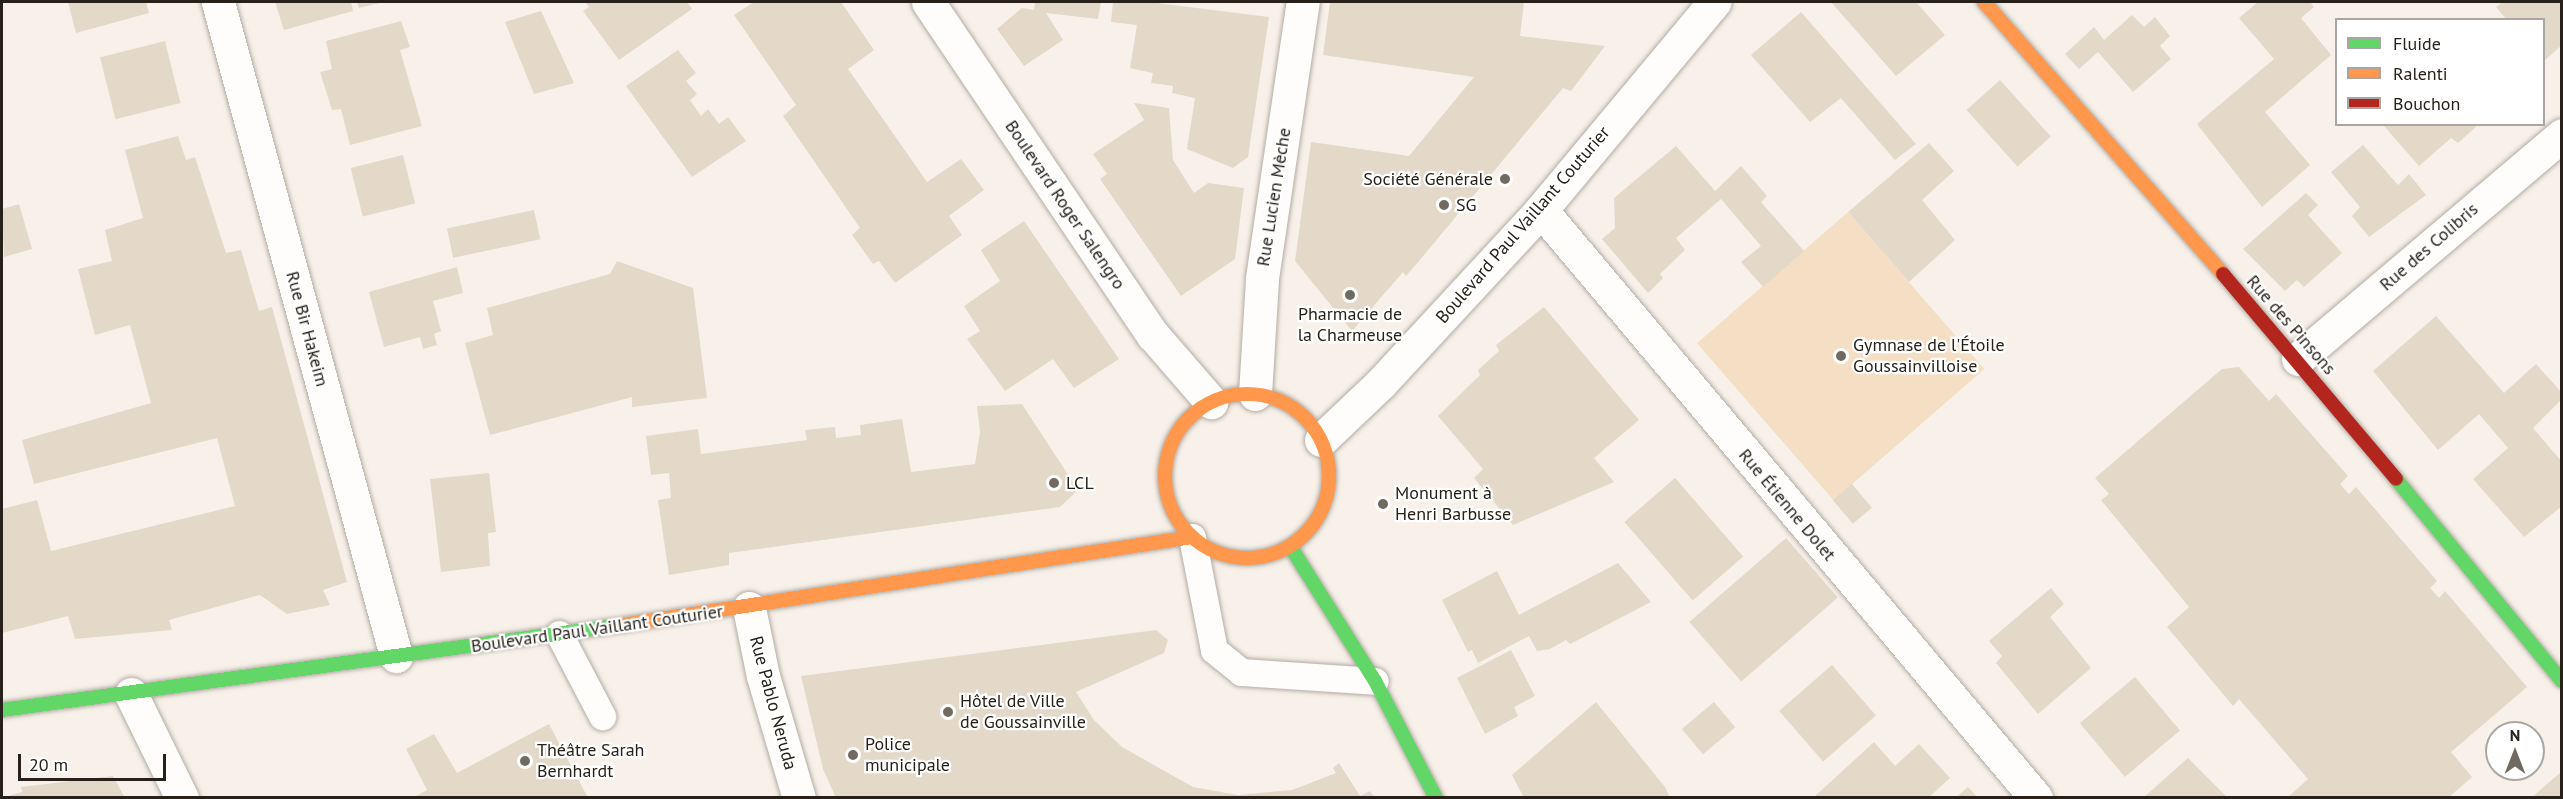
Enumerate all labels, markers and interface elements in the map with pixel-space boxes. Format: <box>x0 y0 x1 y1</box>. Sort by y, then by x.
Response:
legend <box>2335 18 2545 126</box>
text: Fluide <box>2393 32 2441 55</box>
text: Ralenti <box>2393 62 2448 85</box>
text: Bouchon <box>2393 92 2460 115</box>
street label: Boulevard Roger Salengro <box>1000 116 1130 294</box>
street label: Boulevard Paul Vaillant Couturier <box>1431 122 1615 328</box>
street label: Rue Lucien Mèche <box>1252 126 1296 268</box>
place label: Société Générale <box>1363 168 1493 190</box>
marker: Société Générale <box>1498 172 1512 186</box>
place label: SG <box>1456 194 1477 216</box>
marker: SG <box>1437 198 1451 212</box>
street label: Rue des Colibris <box>2375 198 2483 296</box>
street label: Rue Bir Hakeim <box>281 269 333 389</box>
street label: Rue des Pinsons <box>2242 271 2340 379</box>
marker: Pharmacie de la Charmeuse <box>1343 288 1357 302</box>
place label: Pharmacie de la Charmeuse <box>1298 304 1402 346</box>
place label: Gymnase de l'Étoile Goussainvilloise <box>1853 335 2005 378</box>
marker: Gymnase de l'Étoile Goussainvilloise <box>1834 349 1848 363</box>
street label: Rue Étienne Dolet <box>1734 445 1840 565</box>
place label: LCL <box>1066 472 1094 494</box>
marker: LCL <box>1047 476 1061 490</box>
place label: Monument à Henri Barbusse <box>1395 483 1511 526</box>
marker: Monument à Henri Barbusse <box>1376 497 1390 511</box>
street label: Boulevard Paul Vaillant Couturier <box>469 601 725 657</box>
street label: Rue Pablo Neruda <box>745 634 801 772</box>
place label: Hôtel de Ville de Goussainville <box>960 691 1086 734</box>
marker: Hôtel de Ville de Goussainville <box>941 705 955 719</box>
north arrow <box>2485 721 2545 781</box>
text: N <box>2510 725 2520 745</box>
place label: Police municipale <box>865 734 950 777</box>
place label: Théâtre Sarah Bernhardt <box>537 740 644 783</box>
scale bar <box>21 742 170 780</box>
marker: Police municipale <box>846 748 860 762</box>
text: 20 m <box>29 753 68 776</box>
marker: Théâtre Sarah Bernhardt <box>518 754 532 768</box>

